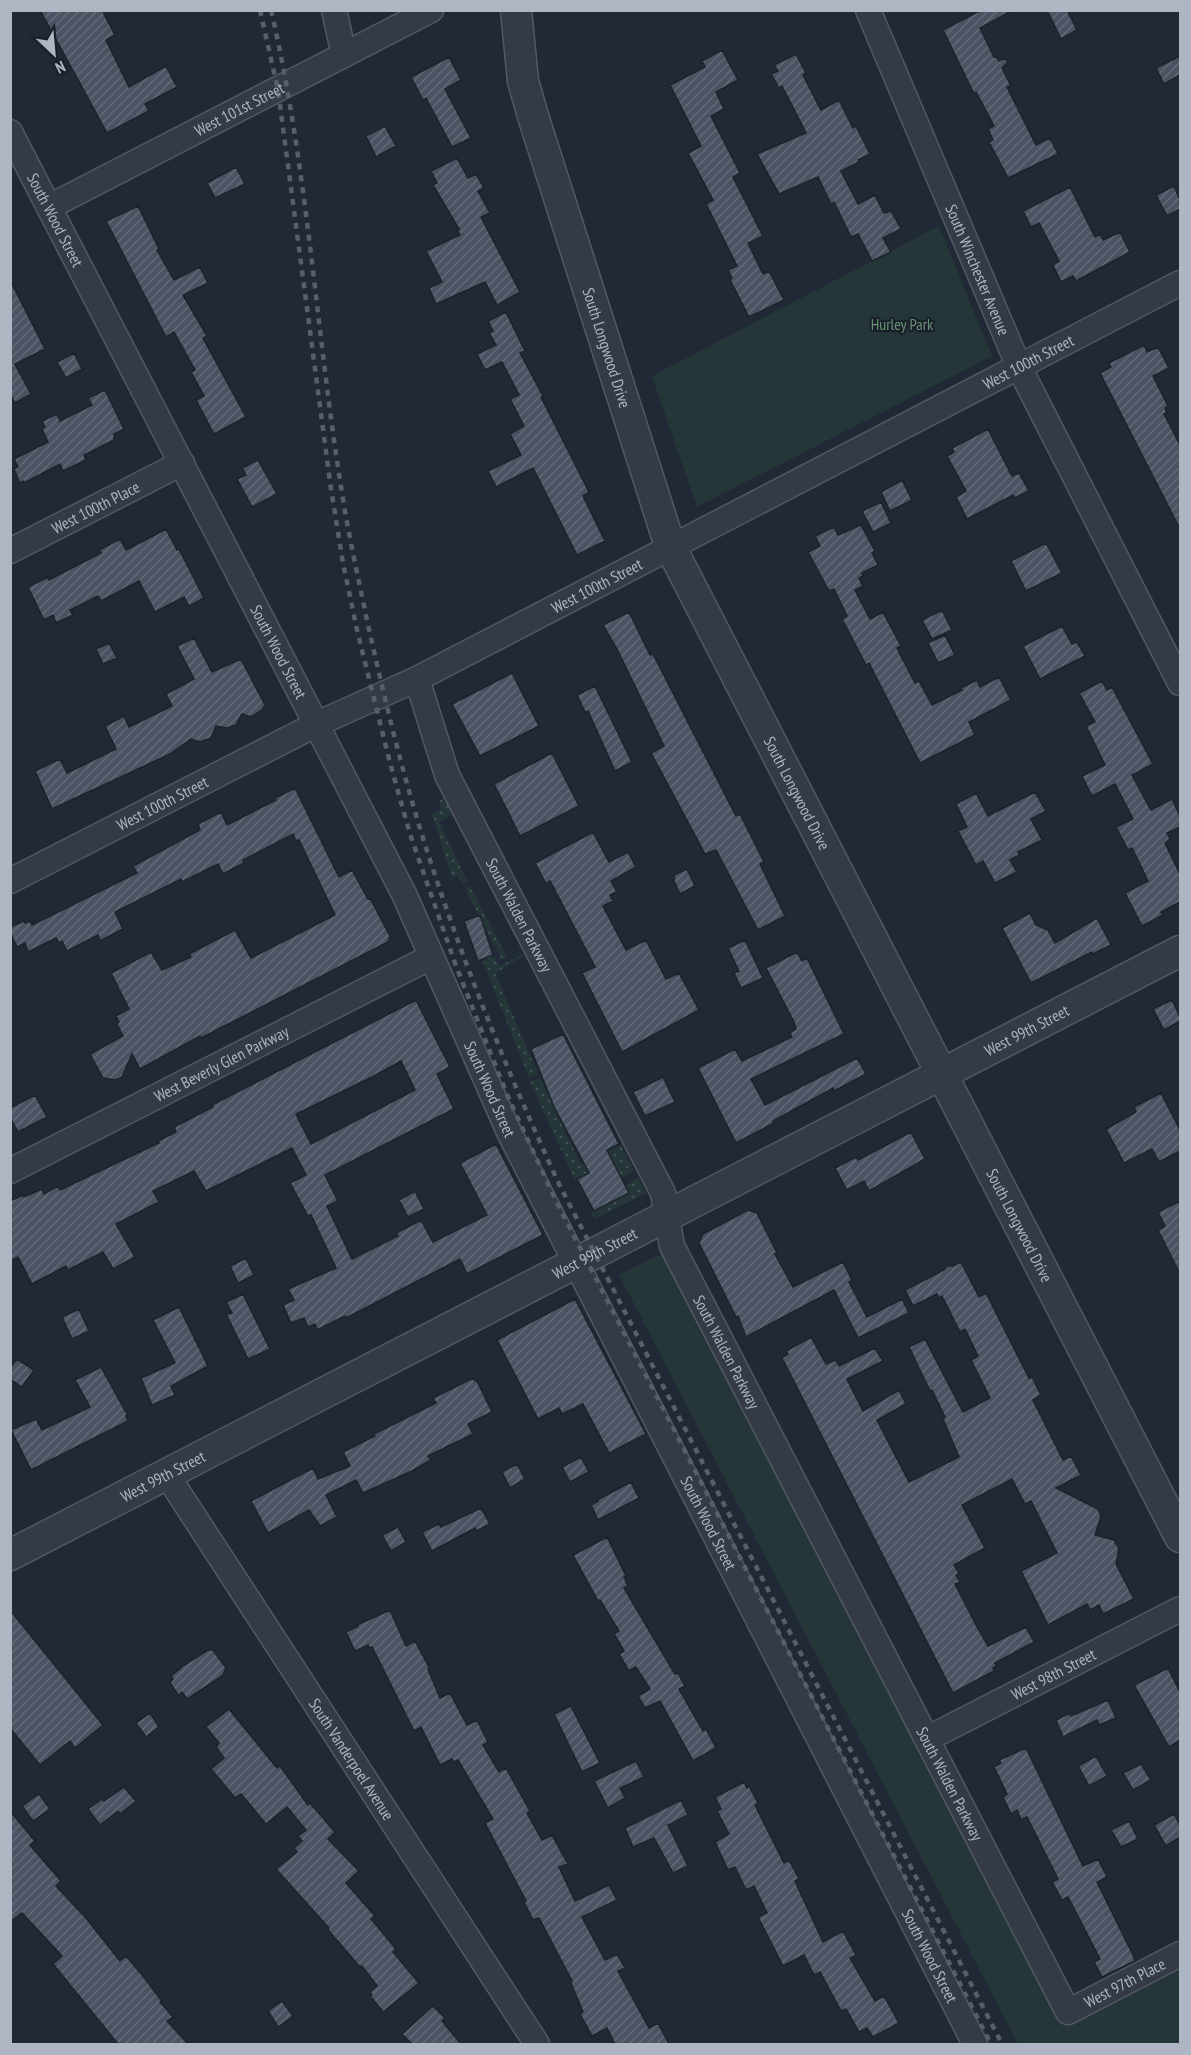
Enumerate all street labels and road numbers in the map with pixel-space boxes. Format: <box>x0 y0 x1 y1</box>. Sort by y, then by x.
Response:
street label: West 101st Street <box>191 77 288 140</box>
street label: South Wood Street <box>23 170 88 271</box>
street label: South Winchester Avenue <box>941 201 1014 338</box>
street label: South Longwood Drive <box>578 285 635 410</box>
street label: West 100th Street <box>979 330 1077 394</box>
street label: West 100th Place <box>48 477 143 538</box>
street label: West 100th Street <box>548 554 646 618</box>
street label: South Wood Street <box>246 601 311 702</box>
street label: South Longwood Drive <box>760 733 835 853</box>
street label: West 100th Street <box>113 771 212 835</box>
street label: South Walden Parkway <box>482 855 557 975</box>
street label: West 99th Street <box>981 1000 1073 1060</box>
street label: West Beverly Glen Parkway <box>151 1021 292 1106</box>
street label: South Wood Street <box>460 1038 520 1141</box>
street label: South Longwood Drive <box>982 1165 1057 1285</box>
street label: West 99th Street <box>549 1223 641 1283</box>
street label: South Walden Parkway <box>689 1292 764 1412</box>
street label: West 99th Street <box>117 1446 209 1506</box>
street label: South Wood Street <box>676 1473 741 1574</box>
street label: West 98th Street <box>1008 1644 1100 1704</box>
street label: South Vanderpoel Avenue <box>305 1695 399 1824</box>
street label: South Walden Parkway <box>912 1723 988 1844</box>
street label: South Wood Street <box>898 1905 962 2007</box>
street label: West 97th Place <box>1081 1953 1169 2012</box>

